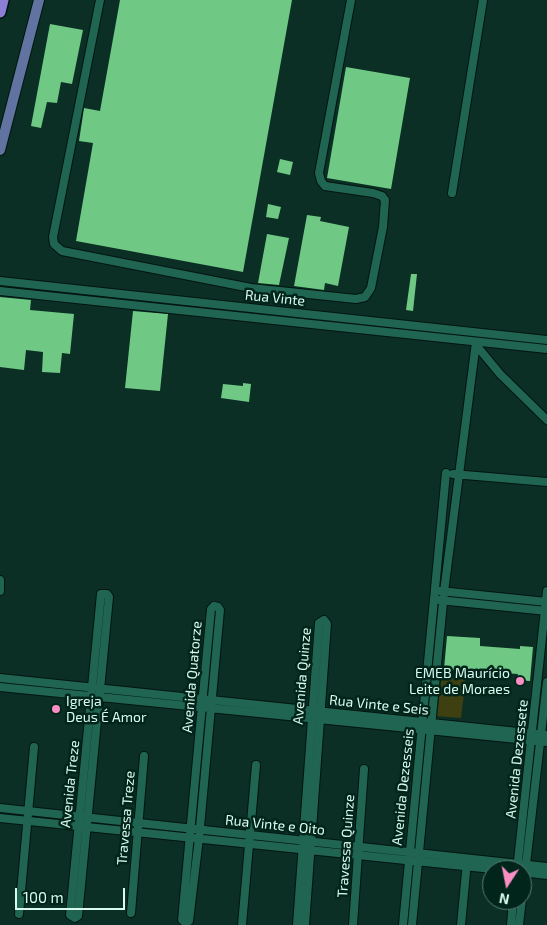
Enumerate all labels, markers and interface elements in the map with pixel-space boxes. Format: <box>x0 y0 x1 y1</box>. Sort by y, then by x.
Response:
street label: Rua Vinte <box>244 286 306 310</box>
street label: Avenida Quatorze <box>179 620 205 734</box>
street label: Avenida Quinze <box>289 627 315 725</box>
place label: EMEB Maurício Leite de Moraes <box>409 665 510 698</box>
marker: EMEB Maurício Leite de Moraes <box>514 675 526 687</box>
street label: Rua Vinte e Seis <box>328 691 430 719</box>
place label: Igreja Deus É Amor <box>66 693 147 726</box>
street label: Avenida Dezessete <box>502 699 532 819</box>
marker: Igreja Deus É Amor <box>50 703 62 715</box>
street label: Avenida Dezesseis <box>389 728 417 846</box>
street label: Avenida Treze <box>57 739 83 829</box>
street label: Travessa Treze <box>114 770 138 866</box>
street label: Travessa Quinze <box>334 794 358 898</box>
street label: Rua Vinte e Oito <box>224 811 326 839</box>
north arrow <box>482 860 532 910</box>
scale bar <box>18 878 128 910</box>
text: 100 m <box>23 888 64 906</box>
text: N <box>498 890 511 909</box>

